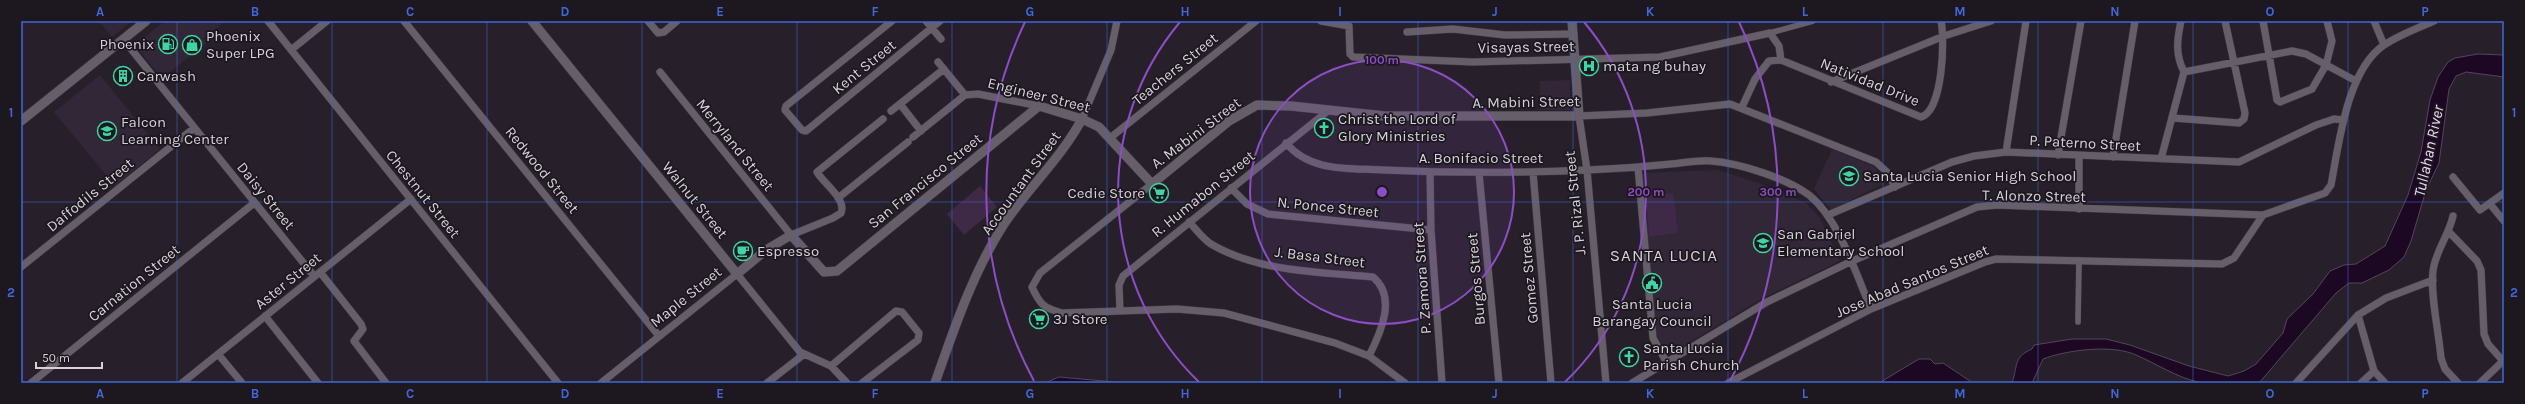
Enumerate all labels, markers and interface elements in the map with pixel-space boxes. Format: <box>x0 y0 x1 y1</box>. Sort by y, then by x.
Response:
text: A <box>96 4 104 19</box>
text: B <box>251 4 259 19</box>
text: C <box>406 4 414 19</box>
text: D <box>561 4 570 19</box>
text: E <box>716 4 724 19</box>
text: F <box>871 4 879 19</box>
text: G <box>1026 4 1034 19</box>
text: H <box>1180 4 1190 19</box>
text: I <box>1338 4 1342 19</box>
text: J <box>1492 4 1498 19</box>
text: K <box>1646 4 1655 19</box>
text: L <box>1802 4 1809 19</box>
text: M <box>1954 4 1966 19</box>
text: N <box>2110 4 2120 19</box>
text: O <box>2266 4 2275 19</box>
text: P <box>2421 4 2429 19</box>
place label: Phoenix Super LPG <box>206 27 275 62</box>
street label: Teachers Street <box>1129 29 1222 109</box>
fuel station icon: Phoenix <box>157 33 179 55</box>
shop icon: Phoenix Super LPG <box>181 34 203 56</box>
place label: Phoenix <box>100 35 154 53</box>
street label: Kent Street <box>829 36 900 98</box>
street label: Visayas Street <box>1477 37 1575 57</box>
text: 100 m <box>1365 53 1399 67</box>
street label: Natividad Drive <box>1818 54 1922 110</box>
hospital icon: mata ng buhay <box>1578 55 1600 77</box>
place label: mata ng buhay <box>1603 57 1706 75</box>
building icon: Carwash <box>112 65 134 87</box>
place label: Carwash <box>137 67 196 85</box>
street label: Engineer Street <box>986 74 1092 117</box>
street label: A. Mabini Street <box>1472 92 1580 112</box>
street label: A. Mabini Street <box>1148 93 1245 173</box>
street label: Merryland Street <box>692 95 778 195</box>
water label: Tullahan River <box>2410 103 2448 199</box>
text: 1 <box>9 105 13 120</box>
text: 1 <box>2512 105 2516 120</box>
place label: Christ the Lord of Glory Ministries <box>1338 110 1456 145</box>
place label: Falcon Learning Center <box>121 113 229 148</box>
church icon: Christ the Lord of Glory Ministries <box>1313 117 1335 139</box>
school or university icon: Falcon Learning Center <box>96 120 118 142</box>
street label: Redwood Street <box>501 123 583 217</box>
street label: Accountant Street <box>977 127 1065 238</box>
street label: San Francisco Street <box>864 129 986 232</box>
street label: P. Paterno Street <box>2029 131 2142 155</box>
street label: Chestnut Street <box>382 146 464 242</box>
street label: R. Humabon Street <box>1148 147 1259 241</box>
street label: A. Bonifacio Street <box>1419 149 1544 167</box>
street label: J. P. Rizal Street <box>1561 150 1589 256</box>
street label: Daffodils Street <box>43 154 137 236</box>
street label: Daisy Street <box>233 158 299 234</box>
street label: Walnut Street <box>658 158 732 242</box>
school or university icon: Santa Lucia Senior High School <box>1838 165 1860 187</box>
place label: Santa Lucia Senior High School <box>1863 167 2076 185</box>
supermarket icon: Cedie Store <box>1148 182 1170 204</box>
place label: Cedie Store <box>1067 184 1145 202</box>
centre of rings <box>1375 185 1389 199</box>
text: 200 m <box>1628 185 1664 199</box>
text: 300 m <box>1759 185 1797 199</box>
street label: T. Alonzo Street <box>1982 186 2086 206</box>
street label: N. Ponce Street <box>1276 193 1380 221</box>
street label: P. Zamora Street <box>1409 221 1435 335</box>
place label: San Gabriel Elementary School <box>1777 225 1904 260</box>
street label: Gomez Street <box>1516 231 1542 324</box>
street label: Burgos Street <box>1463 232 1489 326</box>
school or university icon: San Gabriel Elementary School <box>1752 232 1774 254</box>
street label: Carnation Street <box>85 240 184 325</box>
cafe icon: Espresso <box>732 240 754 262</box>
street label: Jose Abad Santos Street <box>1833 240 1992 321</box>
place label: Espresso <box>757 242 819 260</box>
street label: J. Basa Street <box>1274 243 1366 272</box>
district label: SANTA LUCIA <box>1610 245 1718 265</box>
street label: Aster Street <box>251 249 325 313</box>
street label: Maple Street <box>647 263 726 331</box>
public building icon: Santa Lucia Barangay Council <box>1641 272 1663 294</box>
text: 2 <box>7 285 15 300</box>
text: 2 <box>2510 285 2518 300</box>
place label: Santa Lucia Barangay Council <box>1592 295 1712 330</box>
supermarket icon: 3J Store <box>1028 308 1050 330</box>
place label: 3J Store <box>1053 310 1108 328</box>
place label: Santa Lucia Parish Church <box>1643 339 1740 374</box>
scale bar <box>36 344 102 370</box>
church icon: Santa Lucia Parish Church <box>1618 346 1640 368</box>
text: 50 m <box>42 351 70 365</box>
text: A <box>96 386 104 401</box>
text: B <box>251 386 259 401</box>
text: C <box>406 386 414 401</box>
text: D <box>561 386 570 401</box>
text: E <box>716 386 724 401</box>
text: F <box>871 386 879 401</box>
text: G <box>1026 386 1034 401</box>
text: H <box>1180 386 1190 401</box>
text: I <box>1338 386 1342 401</box>
text: J <box>1492 386 1498 401</box>
text: K <box>1646 386 1655 401</box>
text: L <box>1802 386 1809 401</box>
text: M <box>1954 386 1966 401</box>
text: N <box>2110 386 2120 401</box>
text: O <box>2266 386 2275 401</box>
text: P <box>2421 386 2429 401</box>

